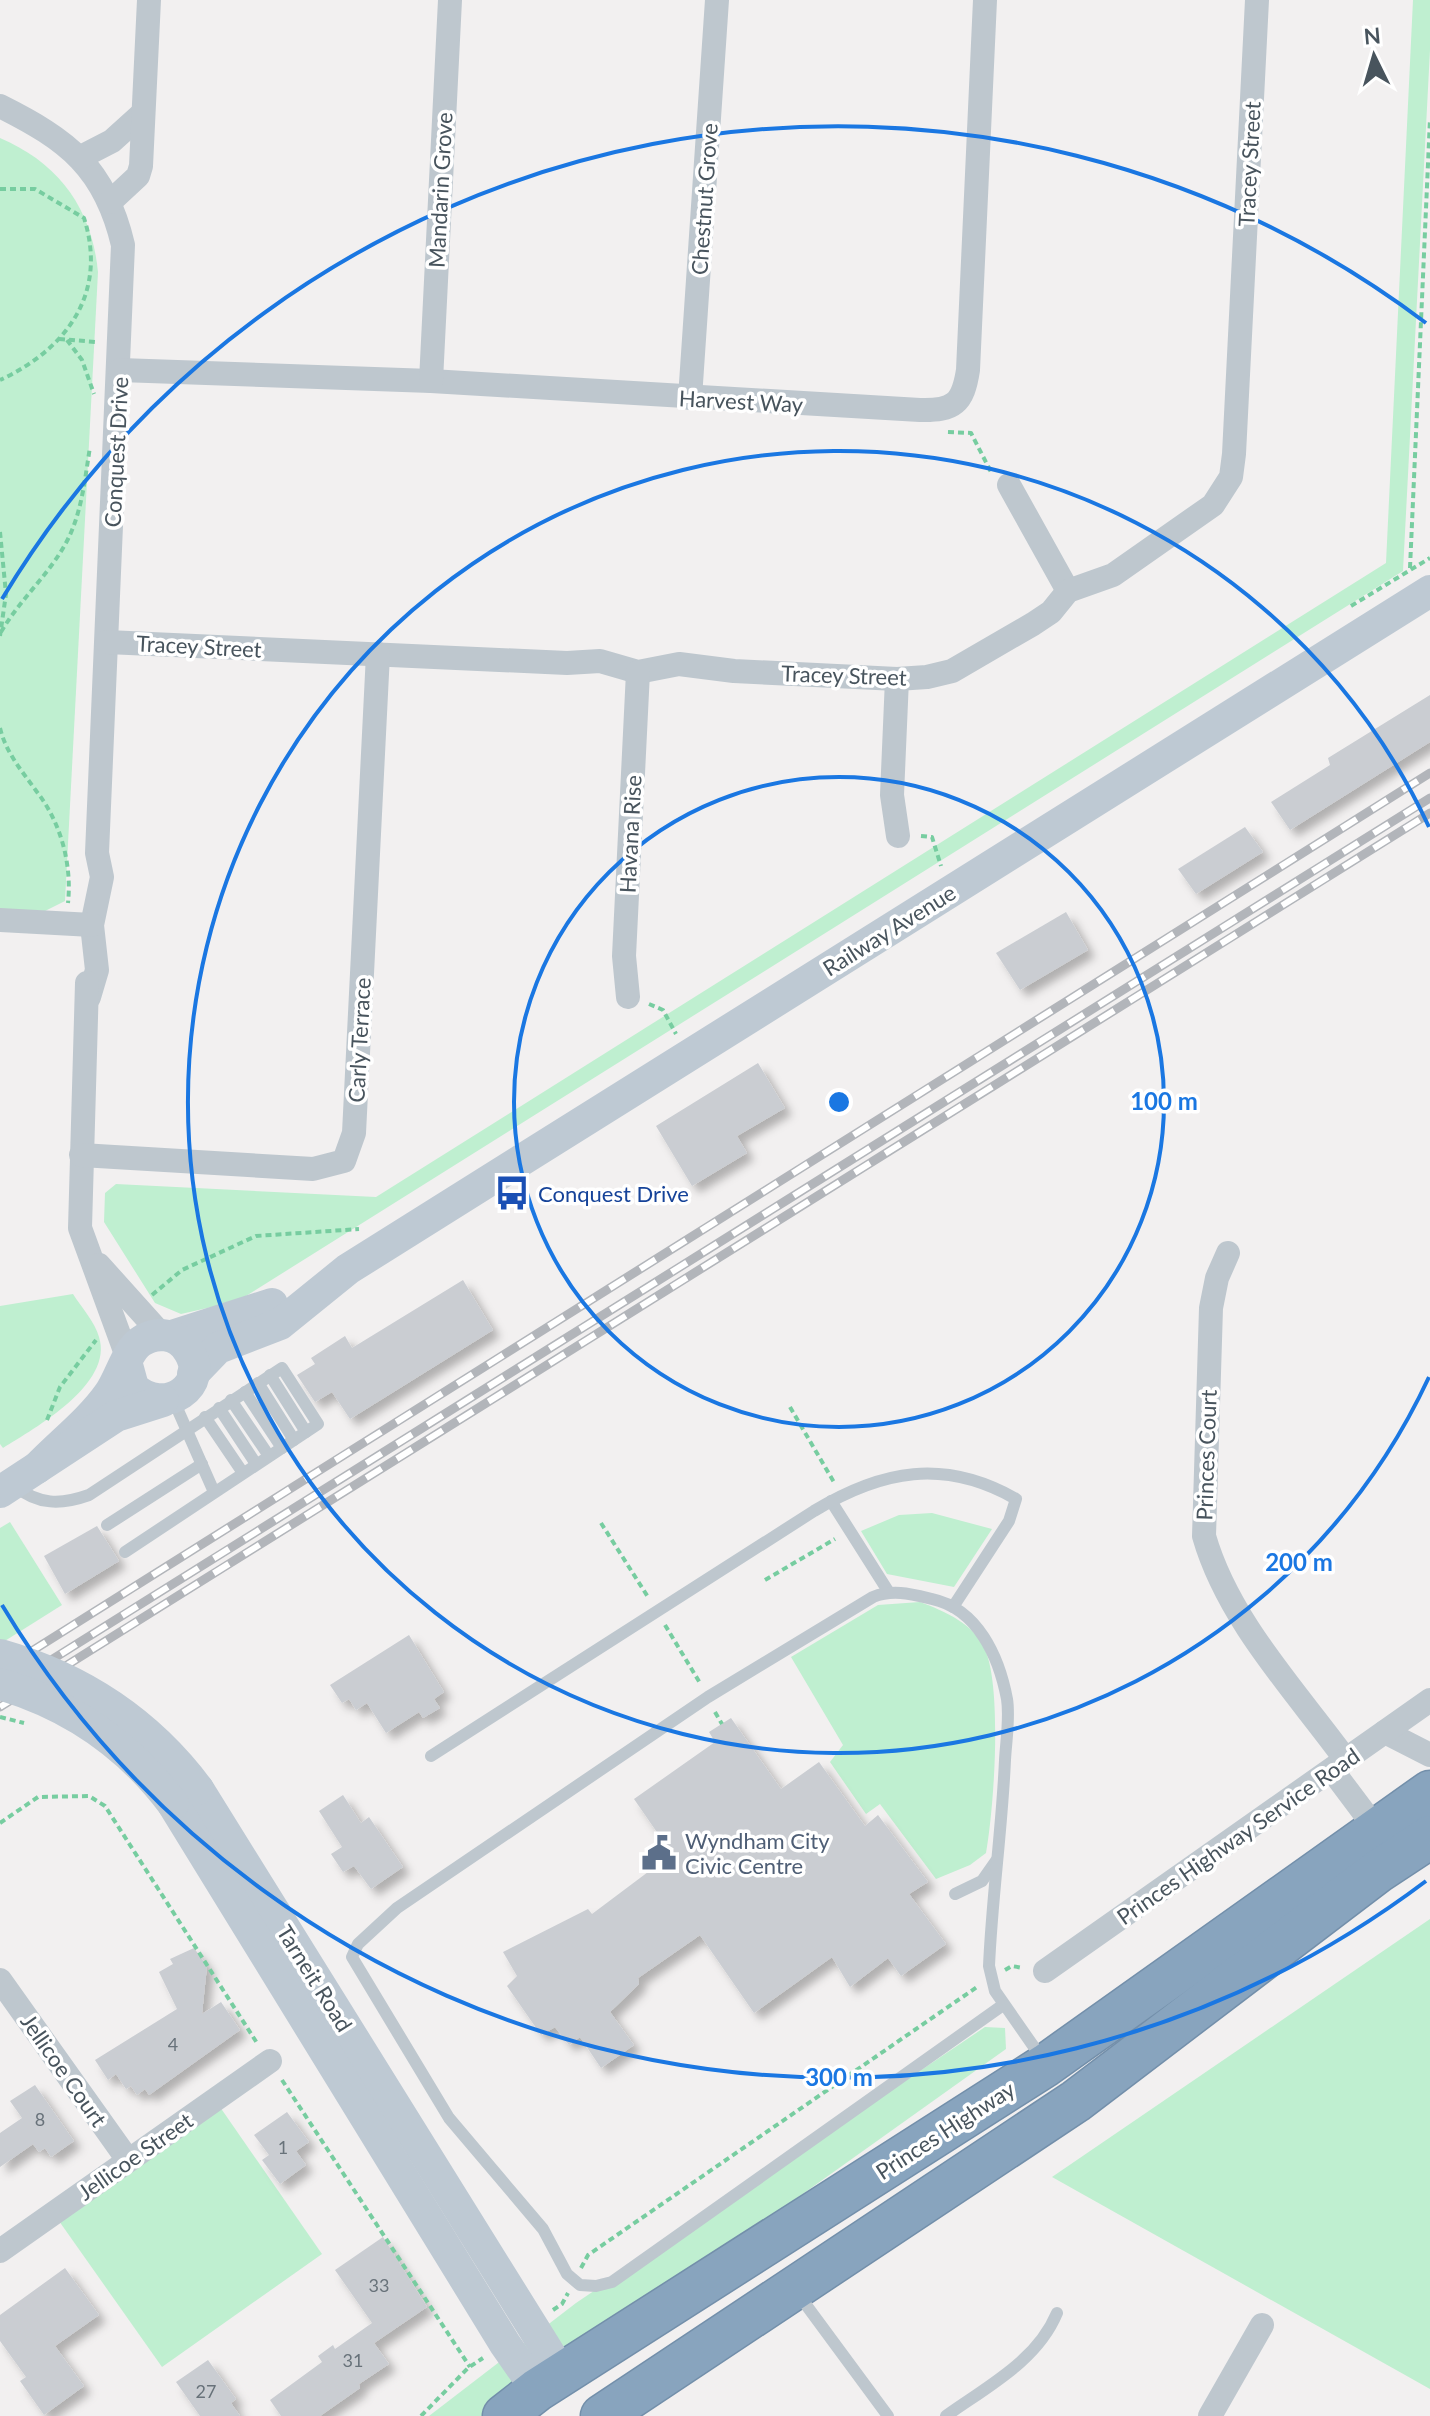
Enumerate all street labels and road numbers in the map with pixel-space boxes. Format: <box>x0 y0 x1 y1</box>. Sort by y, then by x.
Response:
street label: Tracey Street <box>1232 101 1266 227</box>
street label: Mandarin Grove <box>422 111 458 269</box>
street label: Chestnut Grove <box>685 122 723 276</box>
street label: Conquest Drive <box>99 376 133 528</box>
street label: Harvest Way <box>678 384 804 418</box>
street label: Tracey Street <box>136 629 262 663</box>
street label: Tracey Street <box>781 659 907 691</box>
street label: Havana Rise <box>613 774 647 894</box>
street label: Railway Avenue <box>818 878 960 982</box>
street label: Carly Terrace <box>342 977 376 1103</box>
street label: Princes Court <box>1190 1389 1222 1521</box>
street label: Princes Highway Service Road <box>1111 1742 1365 1930</box>
street label: Tarneit Road <box>272 1920 358 2036</box>
street label: Jellicoe Court <box>15 2008 113 2132</box>
street label: Princes Highway <box>870 2075 1020 2185</box>
street label: Jellicoe Street <box>72 2106 198 2206</box>

